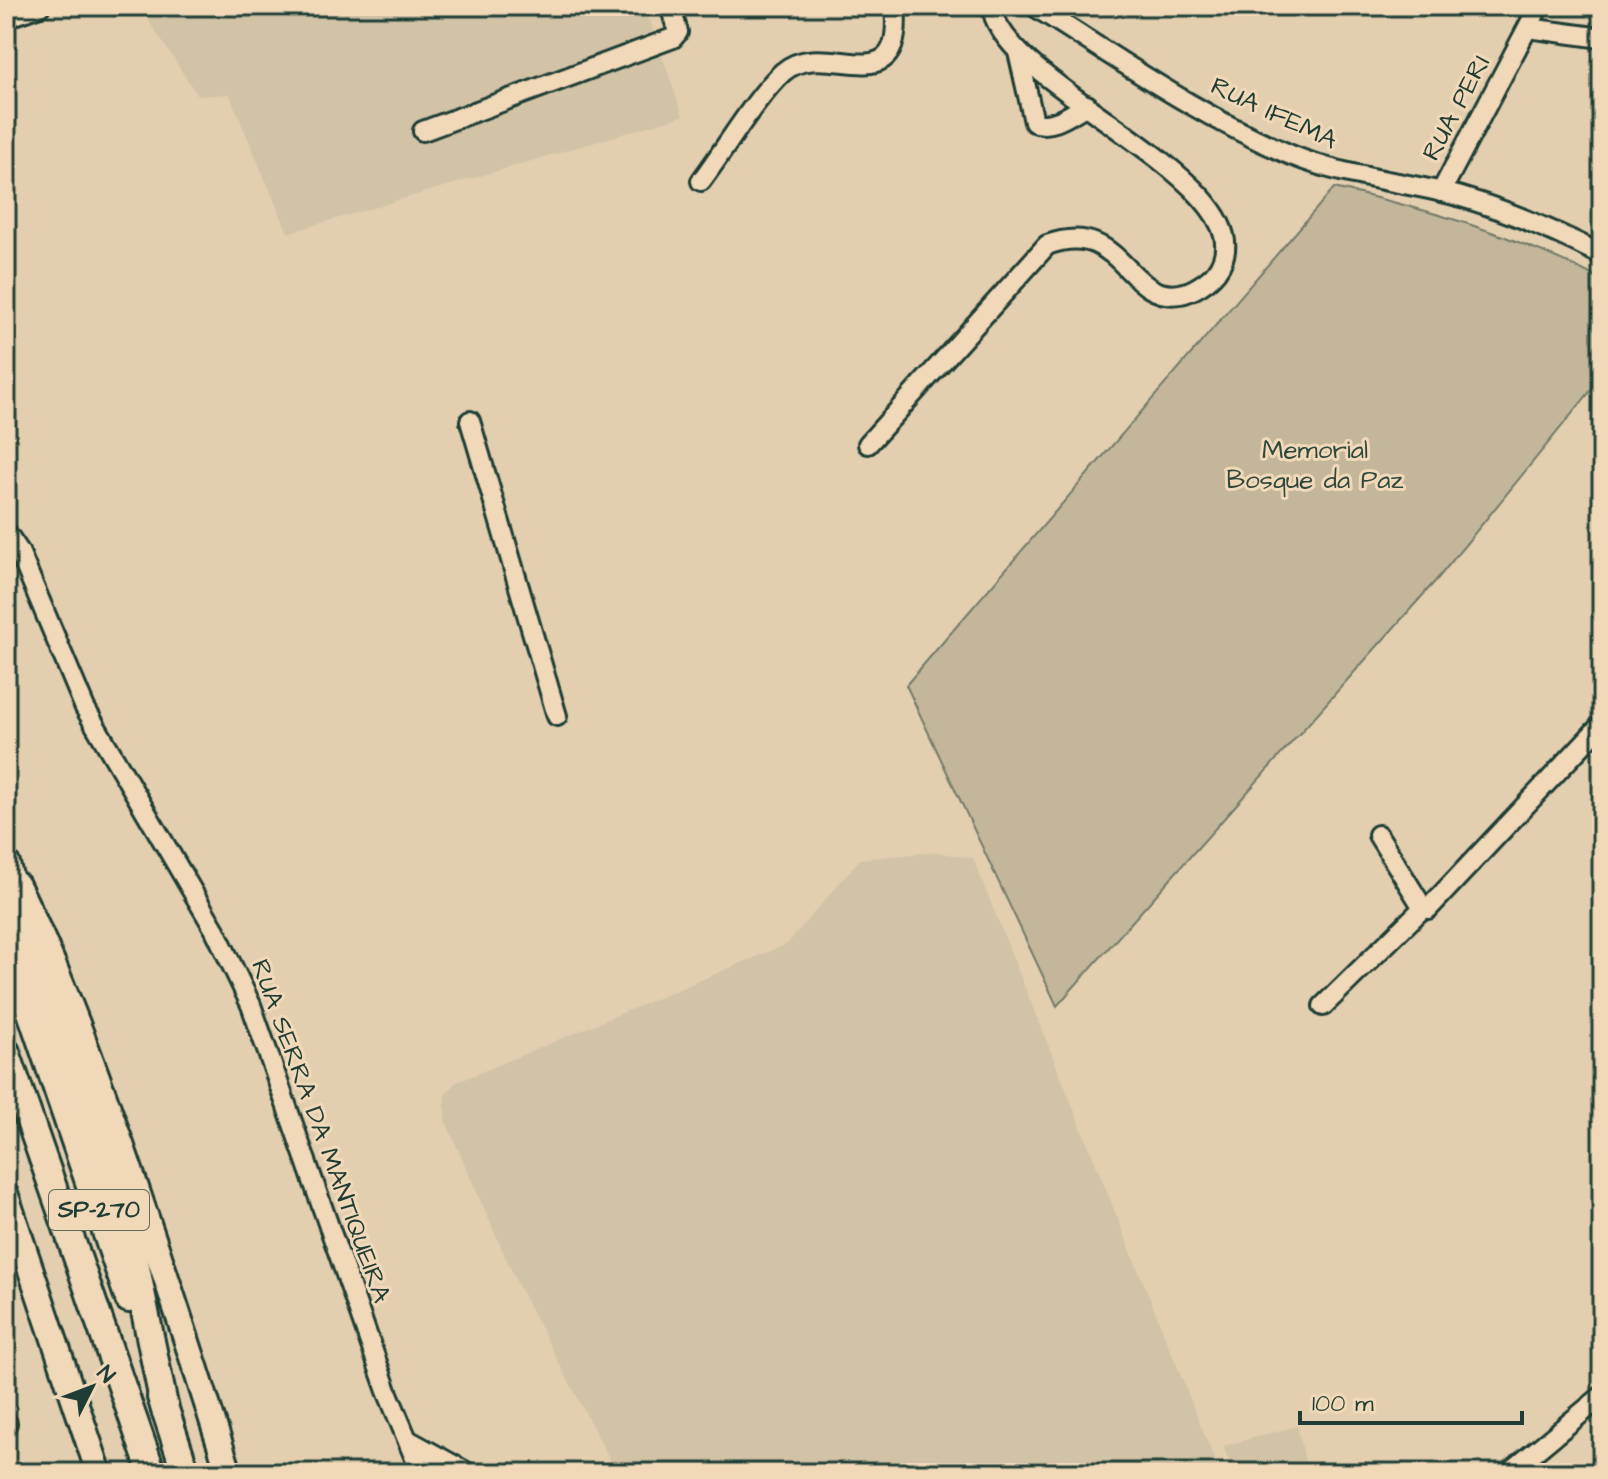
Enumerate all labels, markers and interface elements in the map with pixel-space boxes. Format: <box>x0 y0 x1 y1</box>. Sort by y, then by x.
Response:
street label: RUA PERI <box>1413 49 1499 167</box>
street label: RUA IFEMA <box>1205 68 1343 158</box>
park label: Memorial Bosque da Paz <box>1227 432 1404 498</box>
street label: RUA SERRA DA MANTIQUEIRA <box>242 954 400 1308</box>
road number: SP-270 <box>49 1190 149 1230</box>
north arrow <box>52 1347 132 1427</box>
text: N <box>90 1359 122 1390</box>
scale bar <box>1300 1375 1522 1425</box>
text: 100 m <box>1312 1387 1374 1421</box>

